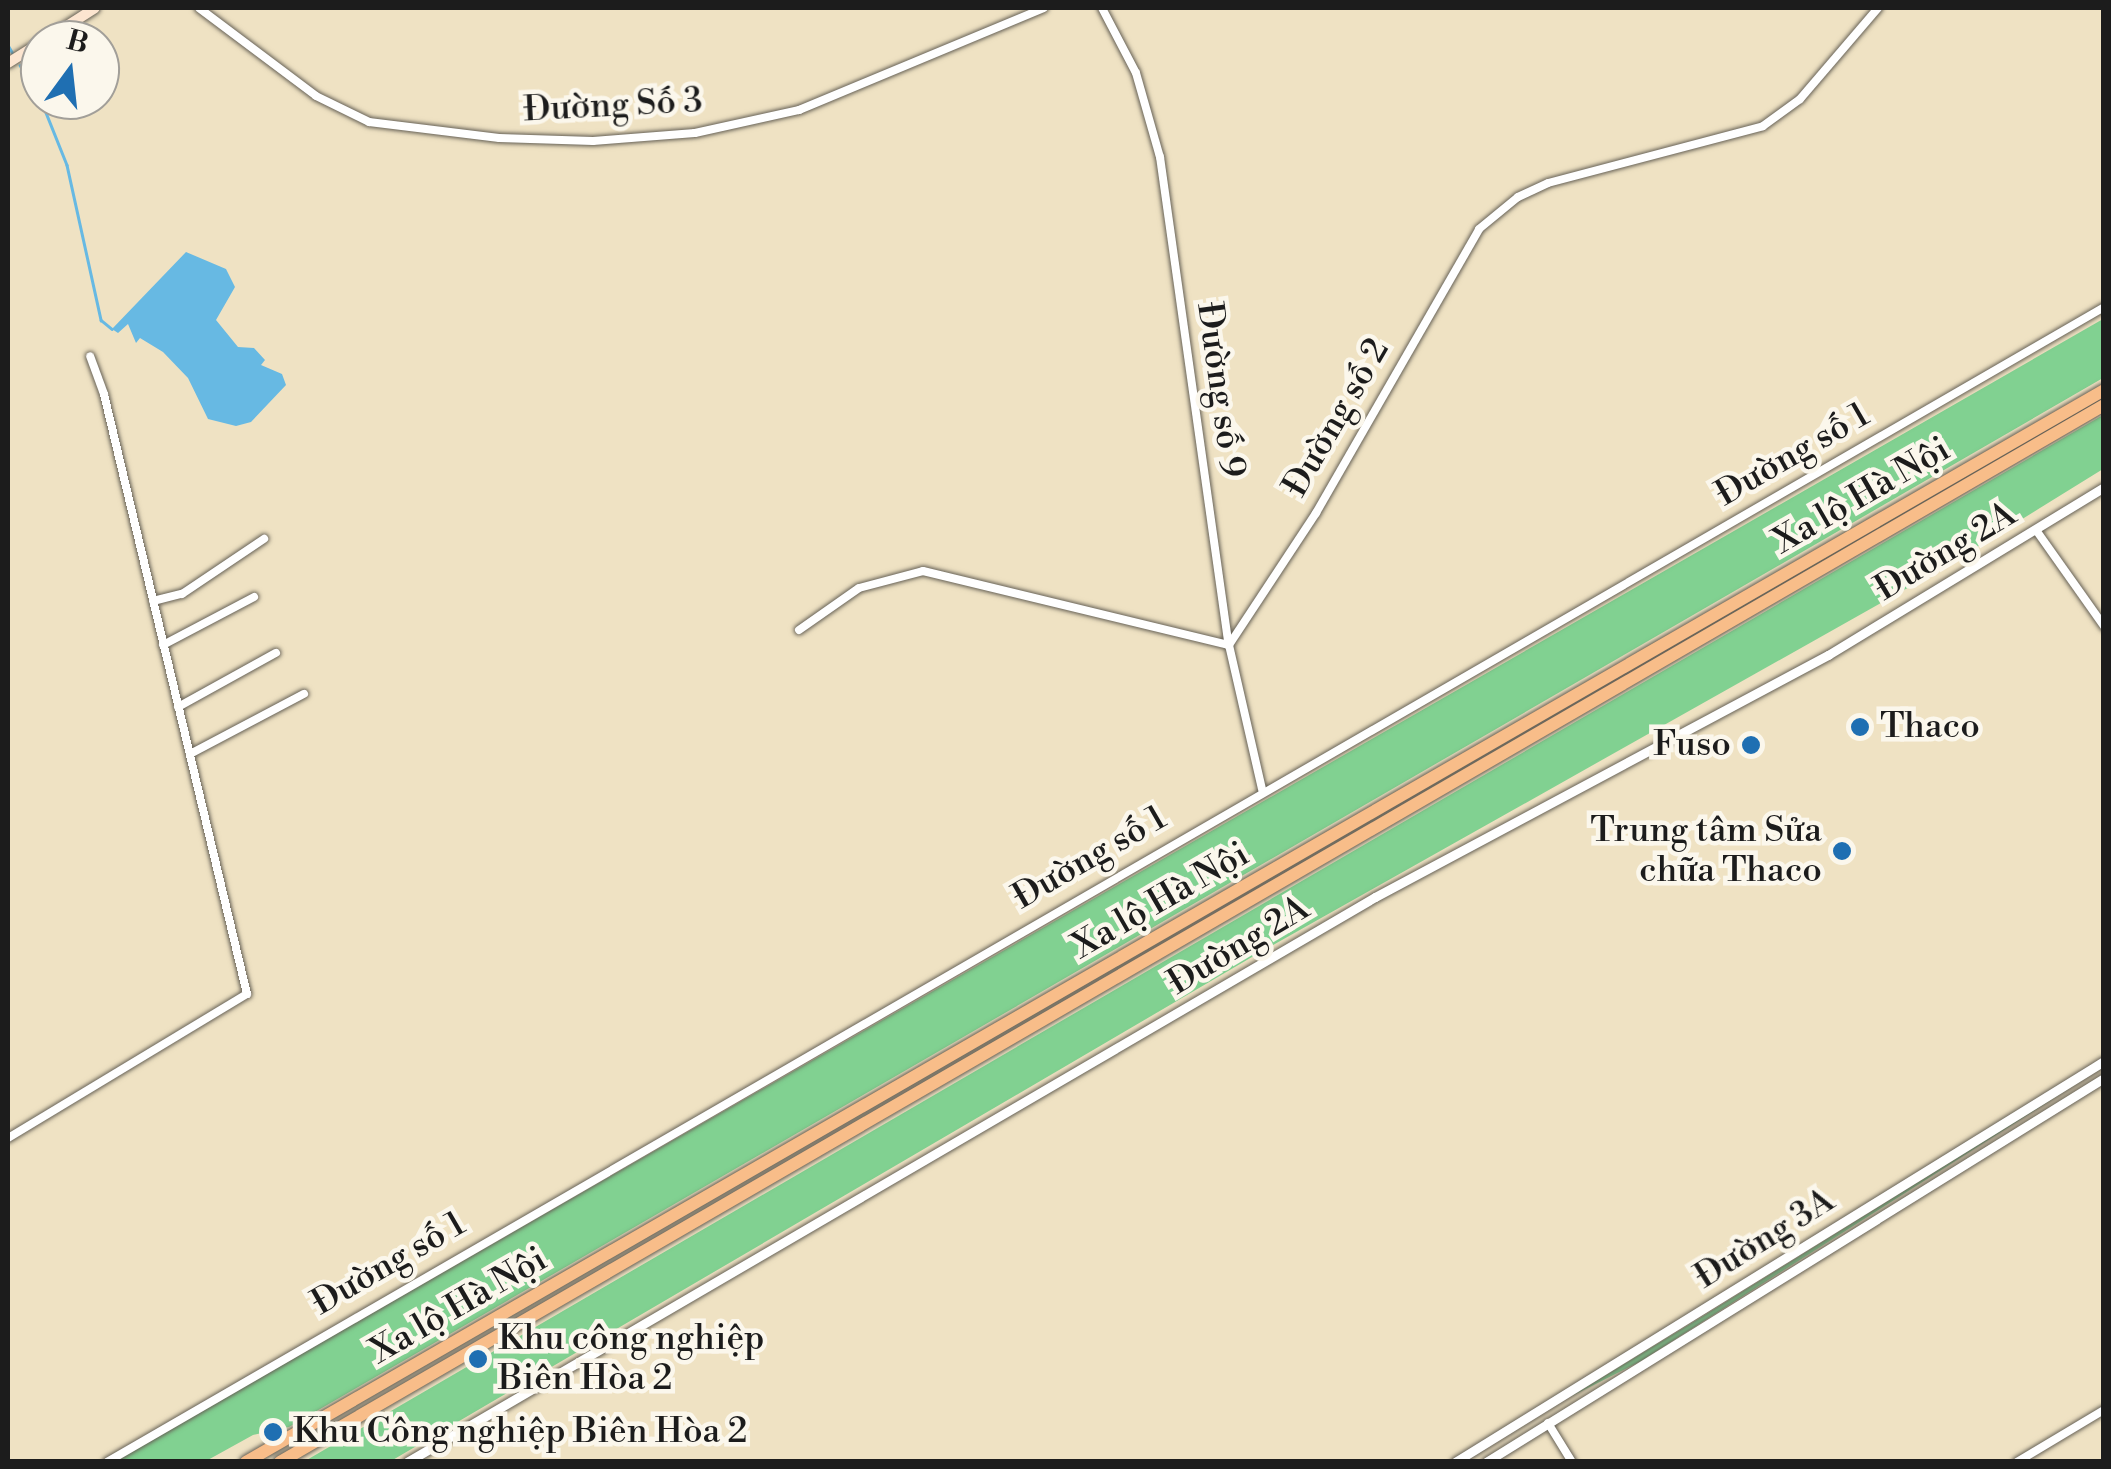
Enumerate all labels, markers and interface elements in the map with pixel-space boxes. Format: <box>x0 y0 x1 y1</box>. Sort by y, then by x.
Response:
north arrow <box>20 20 120 120</box>
text: B <box>63 23 92 62</box>
street label: Đường Số 3 <box>522 80 704 132</box>
street label: Đường số 9 <box>1187 300 1253 480</box>
street label: Đường số 2 <box>1275 332 1399 504</box>
street label: Đường số 1 <box>1709 394 1877 516</box>
street label: Xa lộ Hà Nội <box>1766 429 1958 563</box>
street label: Đường 2A <box>1868 494 2024 610</box>
place label: Thaco <box>1880 706 1980 748</box>
marker: Thaco <box>1849 716 1871 738</box>
place label: Fuso <box>1653 724 1731 766</box>
marker: Fuso <box>1740 734 1762 756</box>
street label: Đường số 1 <box>1006 797 1174 919</box>
place label: Trung tâm Sửa chữa Thaco <box>1590 810 1822 892</box>
street label: Xa lộ Hà Nội <box>1065 834 1257 968</box>
marker: Trung tâm Sửa chữa Thaco <box>1831 840 1853 862</box>
street label: Đường 2A <box>1161 888 1317 1004</box>
street label: Đường 3A <box>1688 1180 1842 1298</box>
street label: Đường số 1 <box>305 1203 473 1325</box>
street label: Xa lộ Hà Nội <box>363 1239 555 1373</box>
place label: Khu công nghiệp Biên Hòa 2 <box>498 1318 764 1400</box>
marker: Khu công nghiệp Biên Hòa 2 <box>467 1348 489 1370</box>
place label: Khu Công nghiệp Biên Hòa 2 <box>293 1411 747 1453</box>
marker: Khu Công nghiệp Biên Hòa 2 <box>262 1421 284 1443</box>

